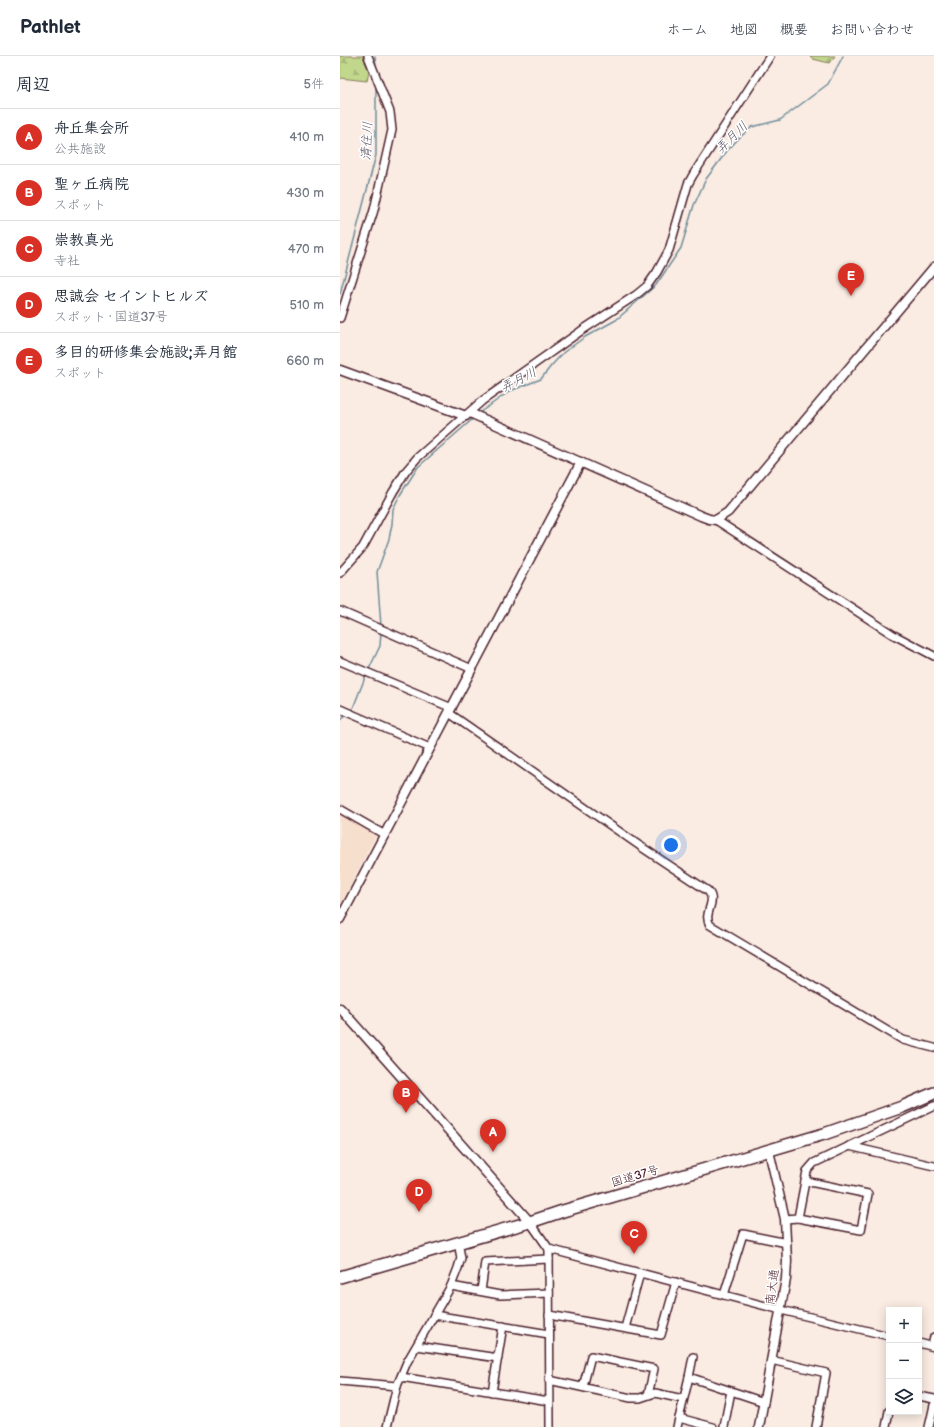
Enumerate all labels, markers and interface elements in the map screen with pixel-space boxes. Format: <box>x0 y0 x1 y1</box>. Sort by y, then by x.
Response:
text: Pathlet <box>20 16 81 39</box>
text: ホーム <box>667 21 708 38</box>
text: 地図 <box>730 21 758 38</box>
text: 概要 <box>780 21 808 38</box>
text: お問い合わせ <box>830 21 914 38</box>
text: 周辺 <box>16 75 50 95</box>
text: 5件 <box>304 76 324 92</box>
water label: 弄月川 <box>712 118 751 157</box>
text: 舟丘集会所 <box>54 119 129 138</box>
water label: 清住川 <box>358 121 376 161</box>
text: A <box>25 129 33 145</box>
text: 410 m <box>289 129 324 145</box>
text: 公共施設 <box>54 141 106 157</box>
text: 聖ヶ丘病院 <box>54 175 129 194</box>
text: B <box>24 185 34 201</box>
text: 430 m <box>286 185 324 201</box>
text: スポット <box>54 197 106 213</box>
text: 崇教真光 <box>54 231 114 250</box>
text: C <box>24 241 34 257</box>
text: 470 m <box>288 241 324 257</box>
text: 寺社 <box>54 253 80 269</box>
pin: E <box>838 263 864 296</box>
text: 思誠会 セイントヒルズ <box>54 287 208 306</box>
text: D <box>24 297 34 313</box>
text: 510 m <box>290 297 324 313</box>
text: スポット · 国道37号 <box>54 309 168 325</box>
text: 多目的研修集会施設;弄月館 <box>54 343 237 362</box>
text: E <box>25 353 33 369</box>
text: 660 m <box>286 353 324 369</box>
water label: 弄月川 <box>497 364 539 396</box>
text: スポット <box>54 365 106 381</box>
your location <box>661 835 681 855</box>
pin: B <box>393 1080 419 1113</box>
pin: A <box>480 1119 506 1152</box>
street label: 国道37号 <box>609 1162 661 1190</box>
pin: D <box>406 1179 432 1212</box>
pin: C <box>621 1221 647 1254</box>
street label: 南大通 <box>763 1268 782 1306</box>
map controls <box>886 1307 922 1415</box>
button: + <box>886 1307 922 1343</box>
button: − <box>886 1343 922 1379</box>
button: layers <box>886 1379 922 1415</box>

